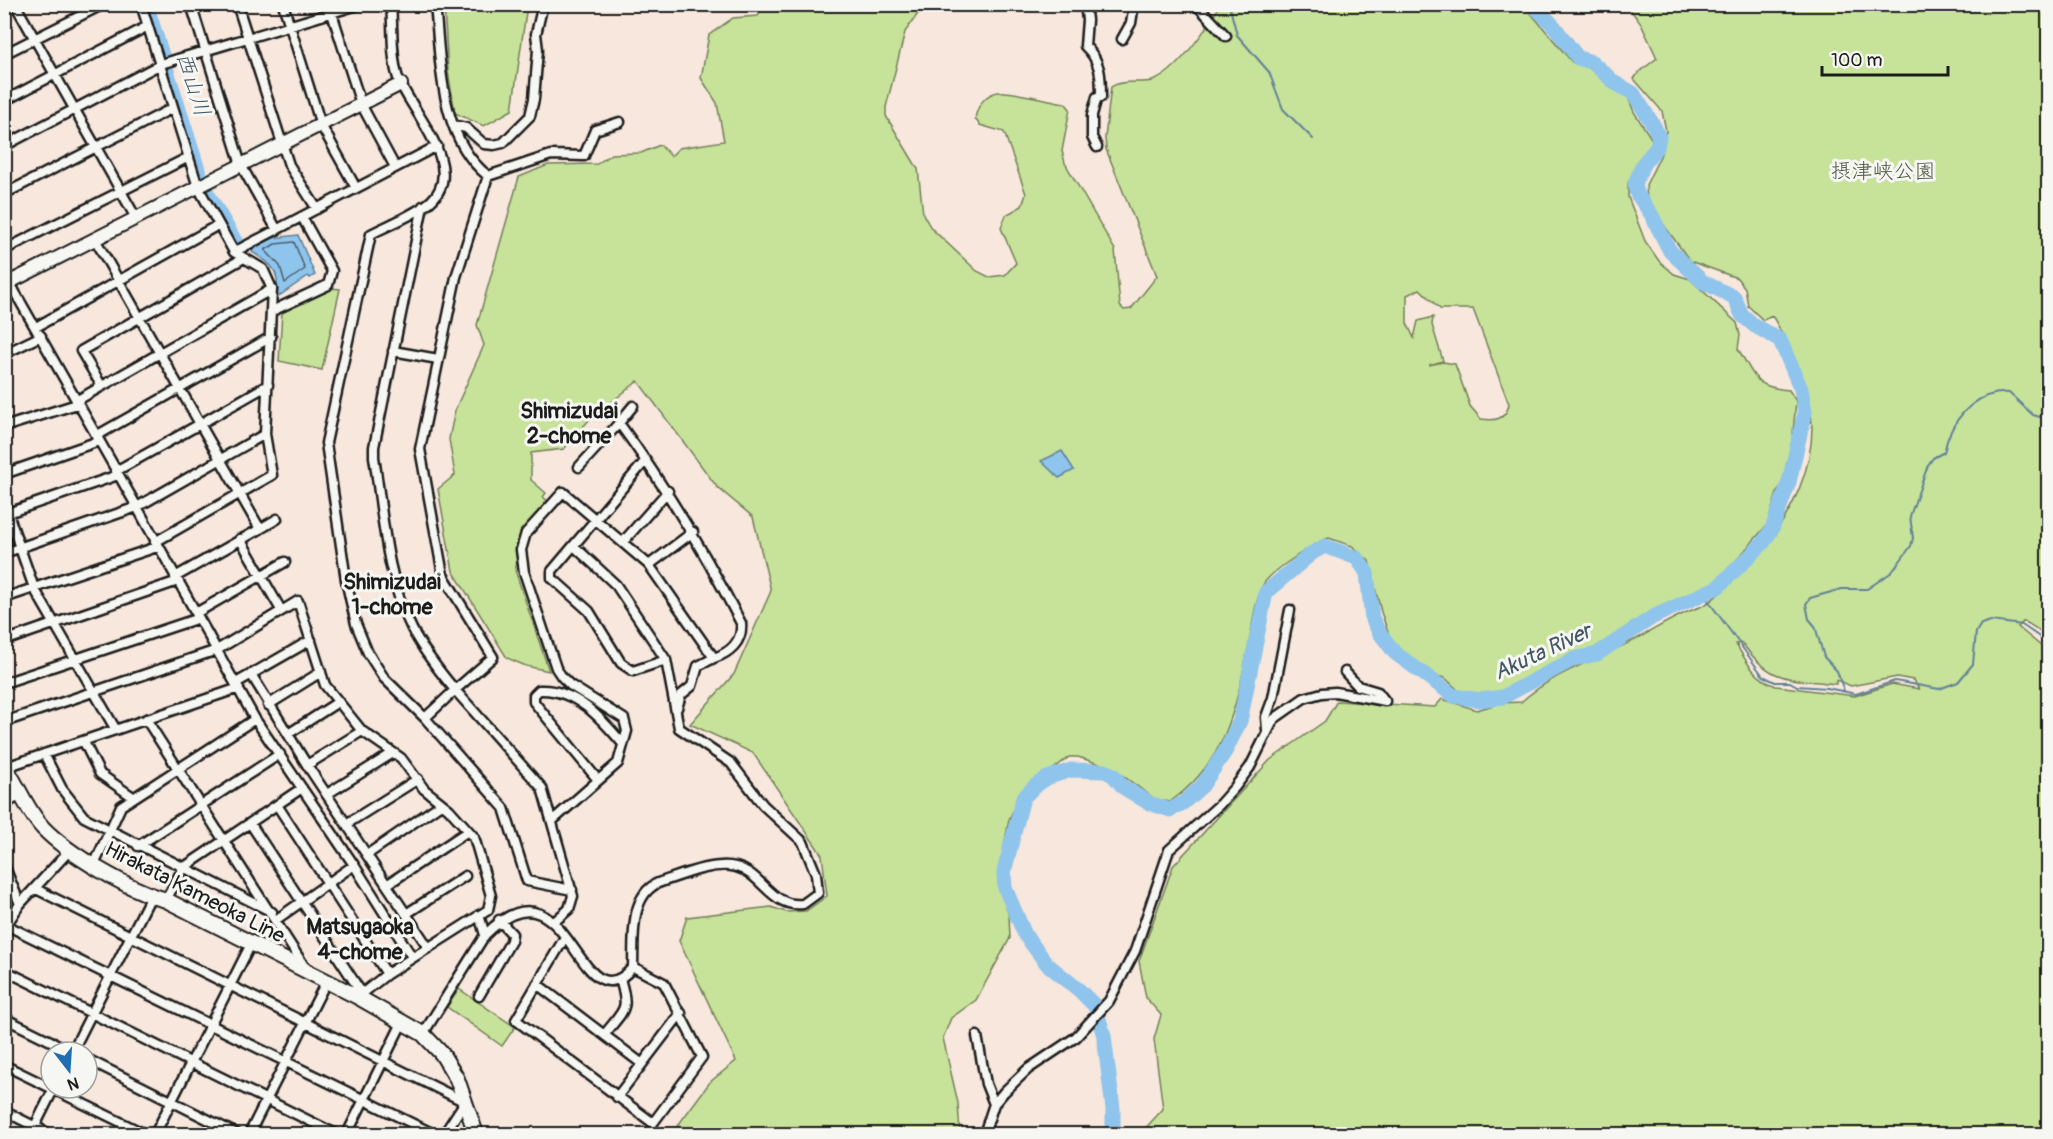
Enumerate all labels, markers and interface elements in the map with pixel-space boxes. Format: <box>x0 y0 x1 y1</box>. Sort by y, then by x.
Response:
scale bar <box>1822 39 1948 77</box>
water label: 西山川 <box>170 49 217 120</box>
text: 100 m <box>1831 49 1883 72</box>
park label: 摂津峡公園 <box>1831 158 1936 185</box>
district label: Shimizudai 2-chome <box>520 397 618 450</box>
district label: Shimizudai 1-chome <box>343 568 441 621</box>
water label: Akuta River <box>1489 616 1598 687</box>
street label: Hirakata Kameoka Line <box>100 835 290 950</box>
district label: Matsugaoka 4-chome <box>306 913 414 966</box>
north arrow <box>39 1040 99 1100</box>
text: N <box>65 1072 81 1095</box>

